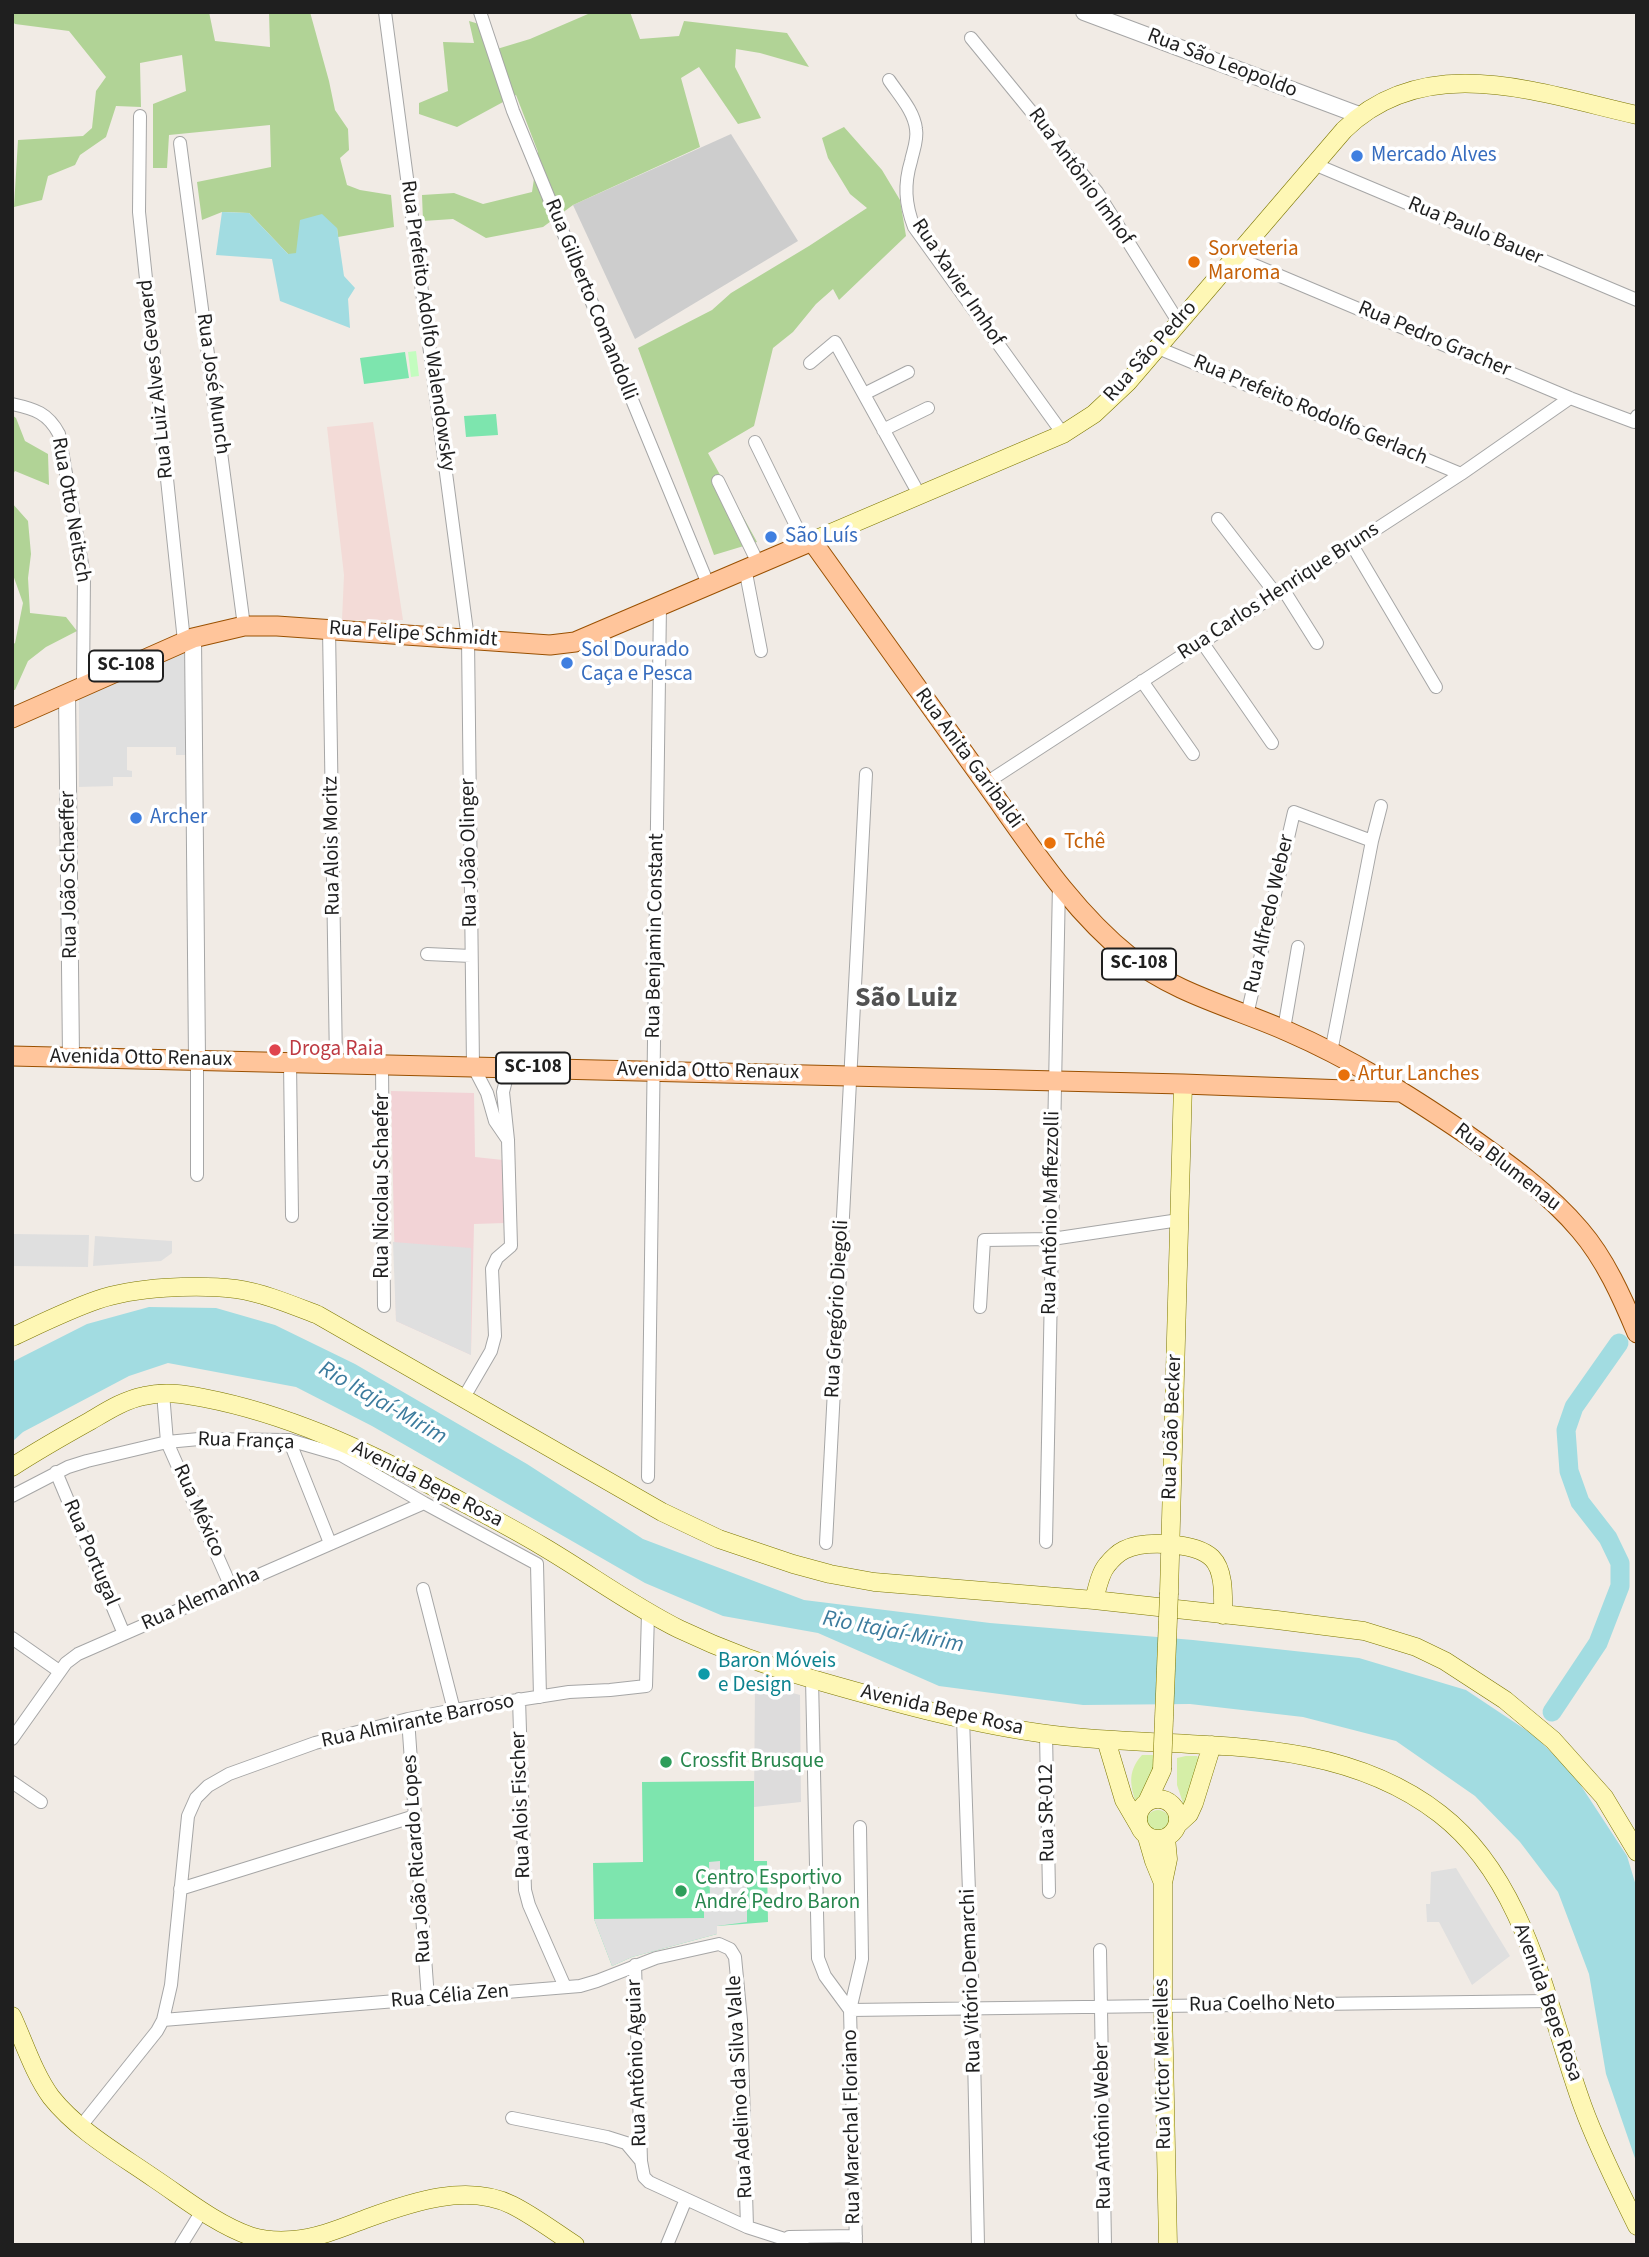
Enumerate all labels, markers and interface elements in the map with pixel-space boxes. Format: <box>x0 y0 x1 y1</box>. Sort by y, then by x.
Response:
street label: Rua São Leopoldo <box>1143 24 1301 104</box>
street label: Rua Antônio Imhof <box>1022 104 1138 250</box>
place label: Mercado Alves <box>1371 143 1497 169</box>
marker: Mercado Alves <box>1349 148 1365 164</box>
street label: Rua Prefeito Adolfo Walendowsky <box>394 179 460 473</box>
street label: Rua Paulo Bauer <box>1404 192 1546 272</box>
street label: Rua Gilberto Comandolli <box>538 196 642 404</box>
street label: Rua Xavier Imhof <box>905 215 1009 351</box>
place label: Sorveteria Maroma <box>1208 237 1299 287</box>
marker: Sorveteria Maroma <box>1186 254 1202 270</box>
street label: Rua Luiz Alves Gevaerd <box>134 278 180 480</box>
street label: Rua São Pedro <box>1099 296 1203 408</box>
street label: Rua Pedro Gracher <box>1354 296 1514 384</box>
street label: Rua José Munch <box>190 312 234 456</box>
street label: Rua Prefeito Rodolfo Gerlach <box>1189 350 1431 472</box>
street label: Rua Otto Neitsch <box>45 435 95 585</box>
street label: Rua Carlos Henrique Bruns <box>1174 517 1384 667</box>
place label: São Luís <box>785 524 858 550</box>
marker: São Luís <box>763 529 779 545</box>
street label: Rua Felipe Schmidt <box>328 617 498 653</box>
place label: Sol Dourado Caça e Pesca <box>581 638 693 688</box>
road number: SC-108 <box>89 650 163 681</box>
marker: Sol Dourado Caça e Pesca <box>559 655 575 671</box>
street label: Rua Anita Garibaldi <box>909 684 1027 834</box>
street label: Rua Alois Moritz <box>319 776 347 916</box>
street label: Rua João Olinger <box>456 778 484 928</box>
street label: Rua João Schaeffer <box>56 791 84 959</box>
place label: Archer <box>150 805 207 831</box>
marker: Archer <box>128 810 144 826</box>
place label: Tchê <box>1064 830 1105 856</box>
street label: Rua Alfredo Weber <box>1240 832 1300 996</box>
street label: Rua Benjamin Constant <box>642 833 670 1039</box>
marker: Tchê <box>1042 835 1058 851</box>
road number: SC-108 <box>1102 948 1176 980</box>
district label: São Luiz <box>855 983 957 1017</box>
place label: Droga Raia <box>289 1037 384 1063</box>
marker: Droga Raia <box>267 1042 283 1058</box>
street label: Avenida Otto Renaux <box>50 1045 232 1073</box>
road number: SC-108 <box>496 1052 570 1084</box>
street label: Avenida Otto Renaux <box>617 1058 799 1086</box>
place label: Artur Lanches <box>1358 1062 1479 1088</box>
marker: Artur Lanches <box>1336 1067 1352 1083</box>
street label: Rua Nicolau Schaefer <box>370 1093 396 1279</box>
street label: Rua Antônio Maffezzolli <box>1038 1111 1066 1315</box>
street label: Rua Blumenau <box>1449 1118 1565 1218</box>
street label: Rua Gregório Diegoli <box>821 1219 855 1399</box>
street label: Rua João Becker <box>1158 1354 1188 1500</box>
water label: Rio Itajaí-Mirim <box>313 1356 451 1452</box>
street label: Rua França <box>197 1428 295 1456</box>
street label: Avenida Bepe Rosa <box>347 1436 507 1534</box>
street label: Rua México <box>166 1461 230 1561</box>
street label: Rua Portugal <box>56 1496 124 1610</box>
street label: Rua Alemanha <box>138 1563 264 1637</box>
water label: Rio Itajaí-Mirim <box>820 1606 966 1660</box>
place label: Baron Móveis e Design <box>718 1649 836 1699</box>
marker: Baron Móveis e Design <box>696 1666 712 1682</box>
street label: Avenida Bepe Rosa <box>858 1680 1026 1742</box>
street label: Rua Almirante Barroso <box>319 1689 517 1755</box>
street label: Rua Alois Fischer <box>507 1731 537 1879</box>
place label: Crossfit Brusque <box>680 1749 824 1775</box>
street label: Rua João Ricardo Lopes <box>398 1754 438 1964</box>
marker: Crossfit Brusque <box>658 1754 674 1770</box>
street label: Rua SR-012 <box>1035 1764 1061 1862</box>
place label: Centro Esportivo André Pedro Baron <box>695 1866 860 1916</box>
marker: Centro Esportivo André Pedro Baron <box>673 1883 689 1899</box>
street label: Rua Vitório Demarchi <box>956 1888 988 2074</box>
street label: Avenida Bepe Rosa <box>1507 1921 1587 2085</box>
street label: Rua Adelino da Silva Valle <box>723 1975 759 2199</box>
street label: Rua Victor Meirelles <box>1150 1978 1178 2150</box>
street label: Rua Célia Zen <box>390 1979 510 2015</box>
street label: Rua Antônio Aguiar <box>622 1979 654 2147</box>
street label: Rua Coelho Neto <box>1189 1991 1335 2019</box>
street label: Rua Marechal Floriano <box>839 2029 867 2225</box>
street label: Rua Antônio Weber <box>1090 2042 1118 2210</box>

